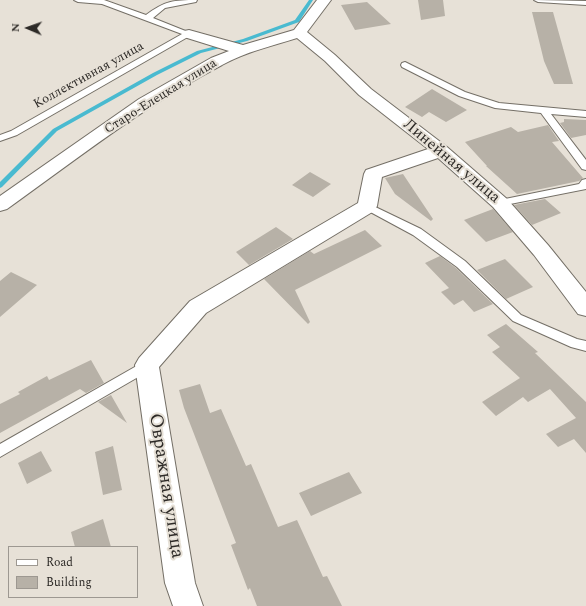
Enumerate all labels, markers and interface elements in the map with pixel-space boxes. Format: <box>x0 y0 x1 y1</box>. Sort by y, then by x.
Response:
north arrow <box>8 8 48 48</box>
text: N <box>7 23 24 32</box>
street label: Коллективная улица <box>31 39 147 113</box>
street label: Старо-Елецкая улица <box>102 56 220 138</box>
street label: Линейная улица <box>398 116 504 208</box>
street label: Овражная улица <box>142 412 188 560</box>
legend <box>8 546 138 598</box>
text: Road <box>46 553 73 572</box>
text: Building <box>46 573 92 592</box>

